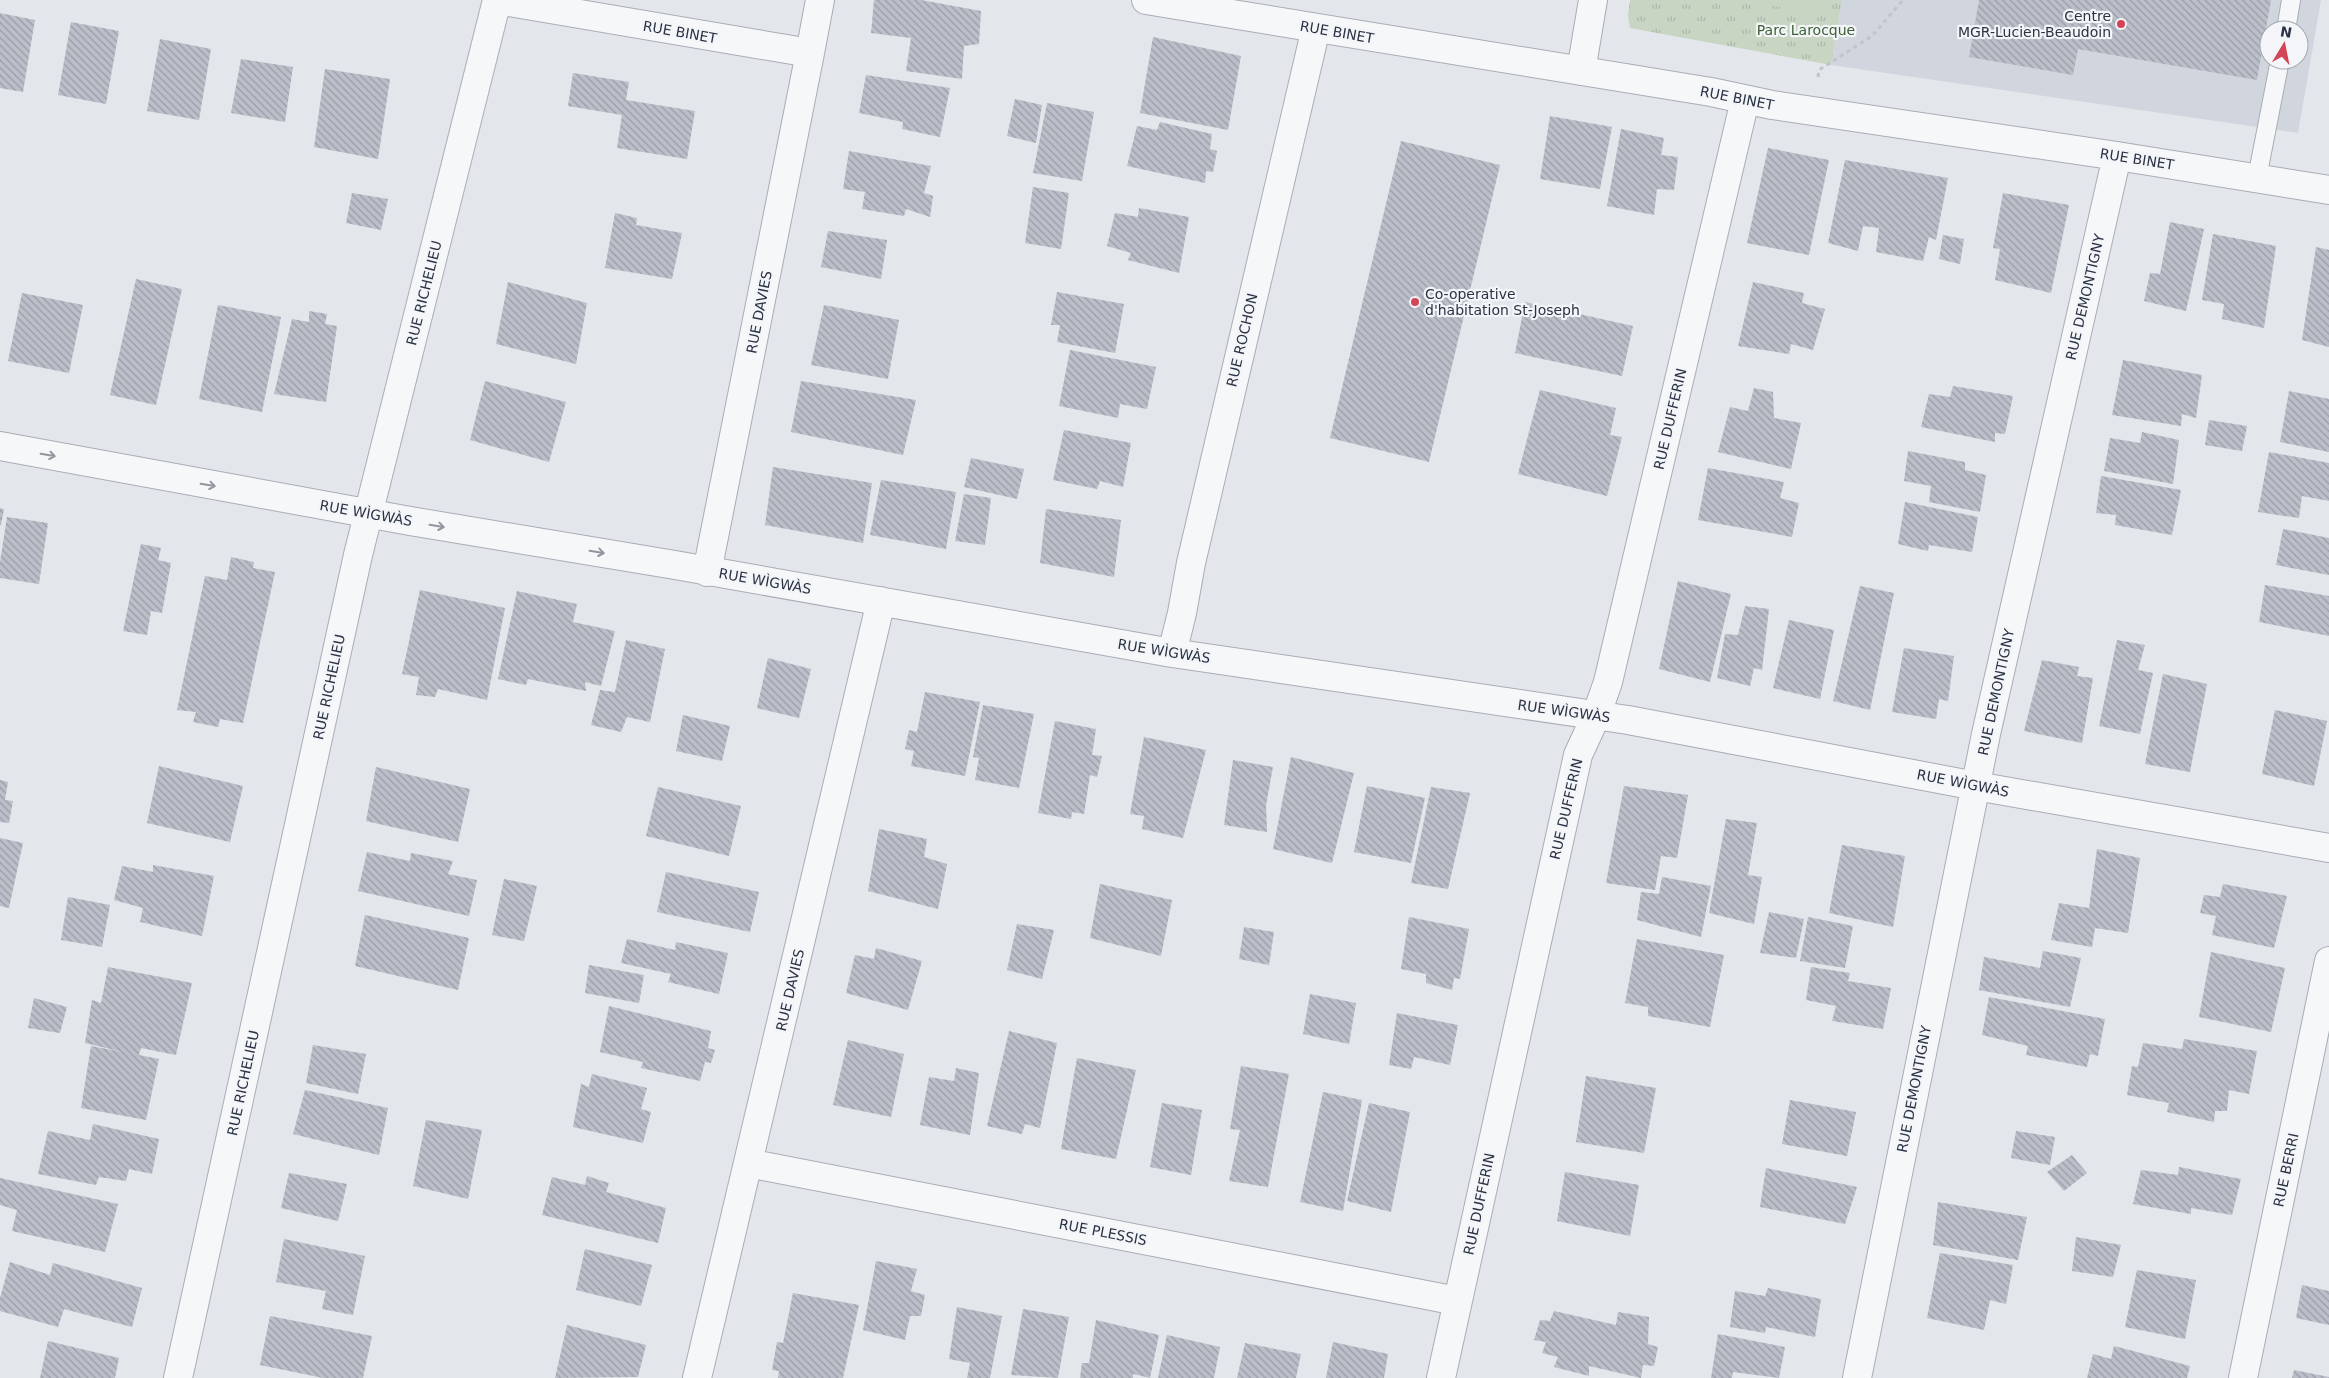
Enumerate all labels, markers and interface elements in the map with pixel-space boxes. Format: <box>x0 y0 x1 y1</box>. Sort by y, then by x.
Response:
place label: Centre MGR-Lucien-Beaudoin <box>1958 8 2111 40</box>
street label: RUE BINET <box>642 18 719 46</box>
street label: RUE BINET <box>1299 18 1376 46</box>
marker: Centre MGR-Lucien-Beaudoin <box>2115 18 2127 30</box>
north arrow <box>2259 20 2309 70</box>
park label: Parc Larocque <box>1757 22 1855 38</box>
text: N <box>2279 23 2293 41</box>
street label: RUE BINET <box>1699 83 1776 113</box>
street label: RUE BINET <box>2099 145 2176 173</box>
street label: RUE DEMONTIGNY <box>2063 232 2107 362</box>
street label: RUE RICHELIEU <box>403 239 445 347</box>
street label: RUE DAVIES <box>743 269 775 355</box>
place label: Co-operative d'habitation St-Joseph <box>1425 286 1580 318</box>
street label: RUE ROCHON <box>1223 292 1261 388</box>
marker: Co-operative d'habitation St-Joseph <box>1409 296 1421 308</box>
street label: RUE DUFFERIN <box>1651 367 1689 471</box>
one-way arrow <box>40 451 56 461</box>
one-way arrow <box>199 480 215 490</box>
street label: RUE WÌGWÀS <box>319 497 414 529</box>
one-way arrow <box>428 521 444 531</box>
one-way arrow <box>589 548 605 558</box>
street label: RUE WÌGWÀS <box>718 565 813 597</box>
street label: RUE DEMONTIGNY <box>1975 627 2017 757</box>
street label: RUE RICHELIEU <box>310 633 348 741</box>
street label: RUE WÌGWÀS <box>1117 636 1212 666</box>
street label: RUE WÌGWÀS <box>1517 697 1612 725</box>
street label: RUE DUFFERIN <box>1547 757 1585 861</box>
street label: RUE WÌGWÀS <box>1916 766 2011 800</box>
street label: RUE DAVIES <box>773 947 807 1033</box>
street label: RUE DEMONTIGNY <box>1894 1024 1934 1154</box>
street label: RUE RICHELIEU <box>224 1029 262 1137</box>
street label: RUE BERRI <box>2270 1132 2302 1208</box>
street label: RUE DUFFERIN <box>1460 1152 1498 1256</box>
street label: RUE PLESSIS <box>1058 1216 1148 1248</box>

